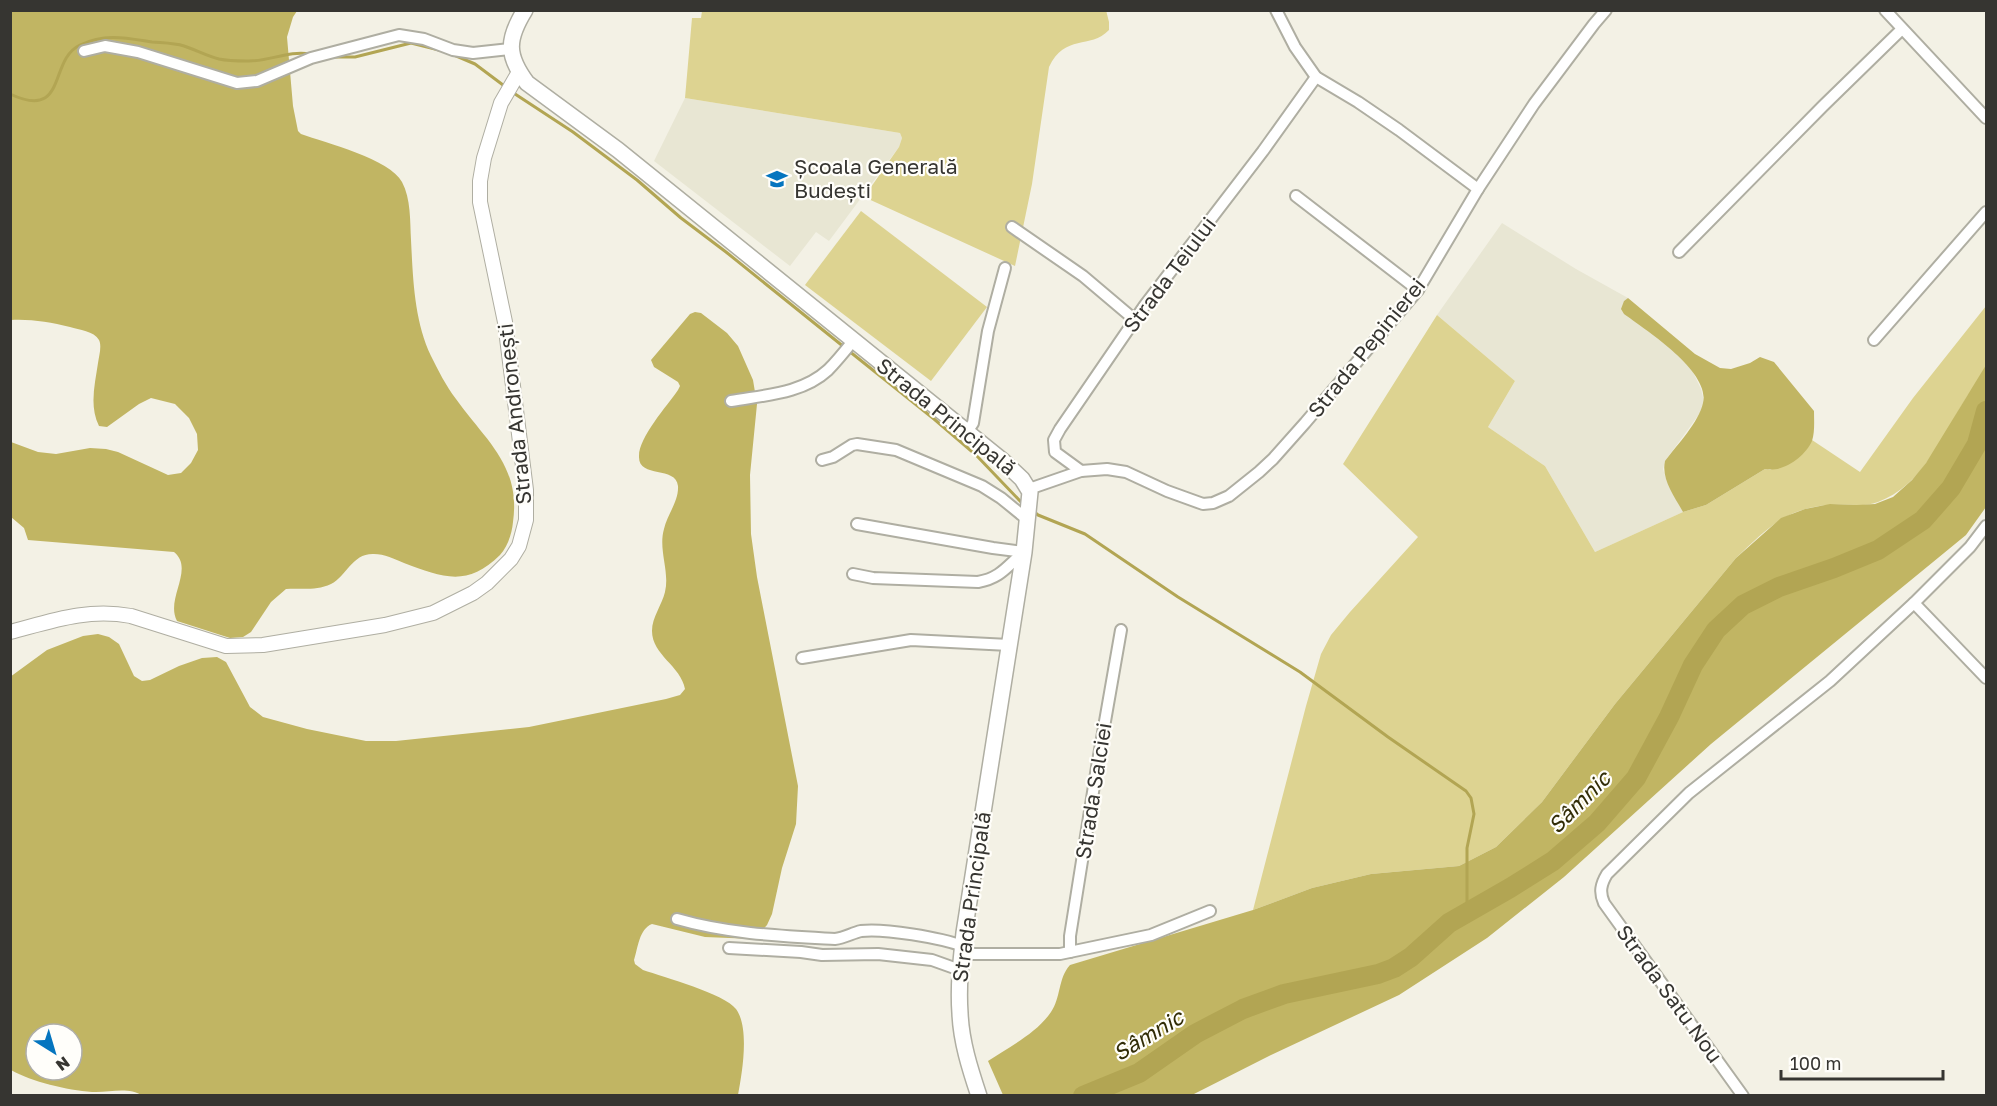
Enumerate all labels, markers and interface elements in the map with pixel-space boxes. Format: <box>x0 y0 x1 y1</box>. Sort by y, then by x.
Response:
place label: Școala Generală Budești <box>794 153 958 203</box>
school or university icon: Școala Generală Budești <box>765 167 789 191</box>
street label: Strada Teiului <box>1117 211 1221 337</box>
street label: Strada Pepinierei <box>1302 272 1430 422</box>
street label: Strada Andronești <box>492 322 536 506</box>
street label: Strada Principală <box>872 352 1022 481</box>
street label: Strada Salciei <box>1069 721 1117 861</box>
water label: Sâmnic <box>1542 763 1617 839</box>
street label: Strada Principală <box>946 810 996 984</box>
street label: Strada Satu Nou <box>1611 919 1729 1067</box>
water label: Sâmnic <box>1108 1002 1190 1066</box>
north arrow <box>24 1022 84 1082</box>
scale bar <box>1781 1043 1943 1081</box>
text: N <box>52 1052 74 1076</box>
text: 100 m <box>1790 1052 1841 1074</box>

